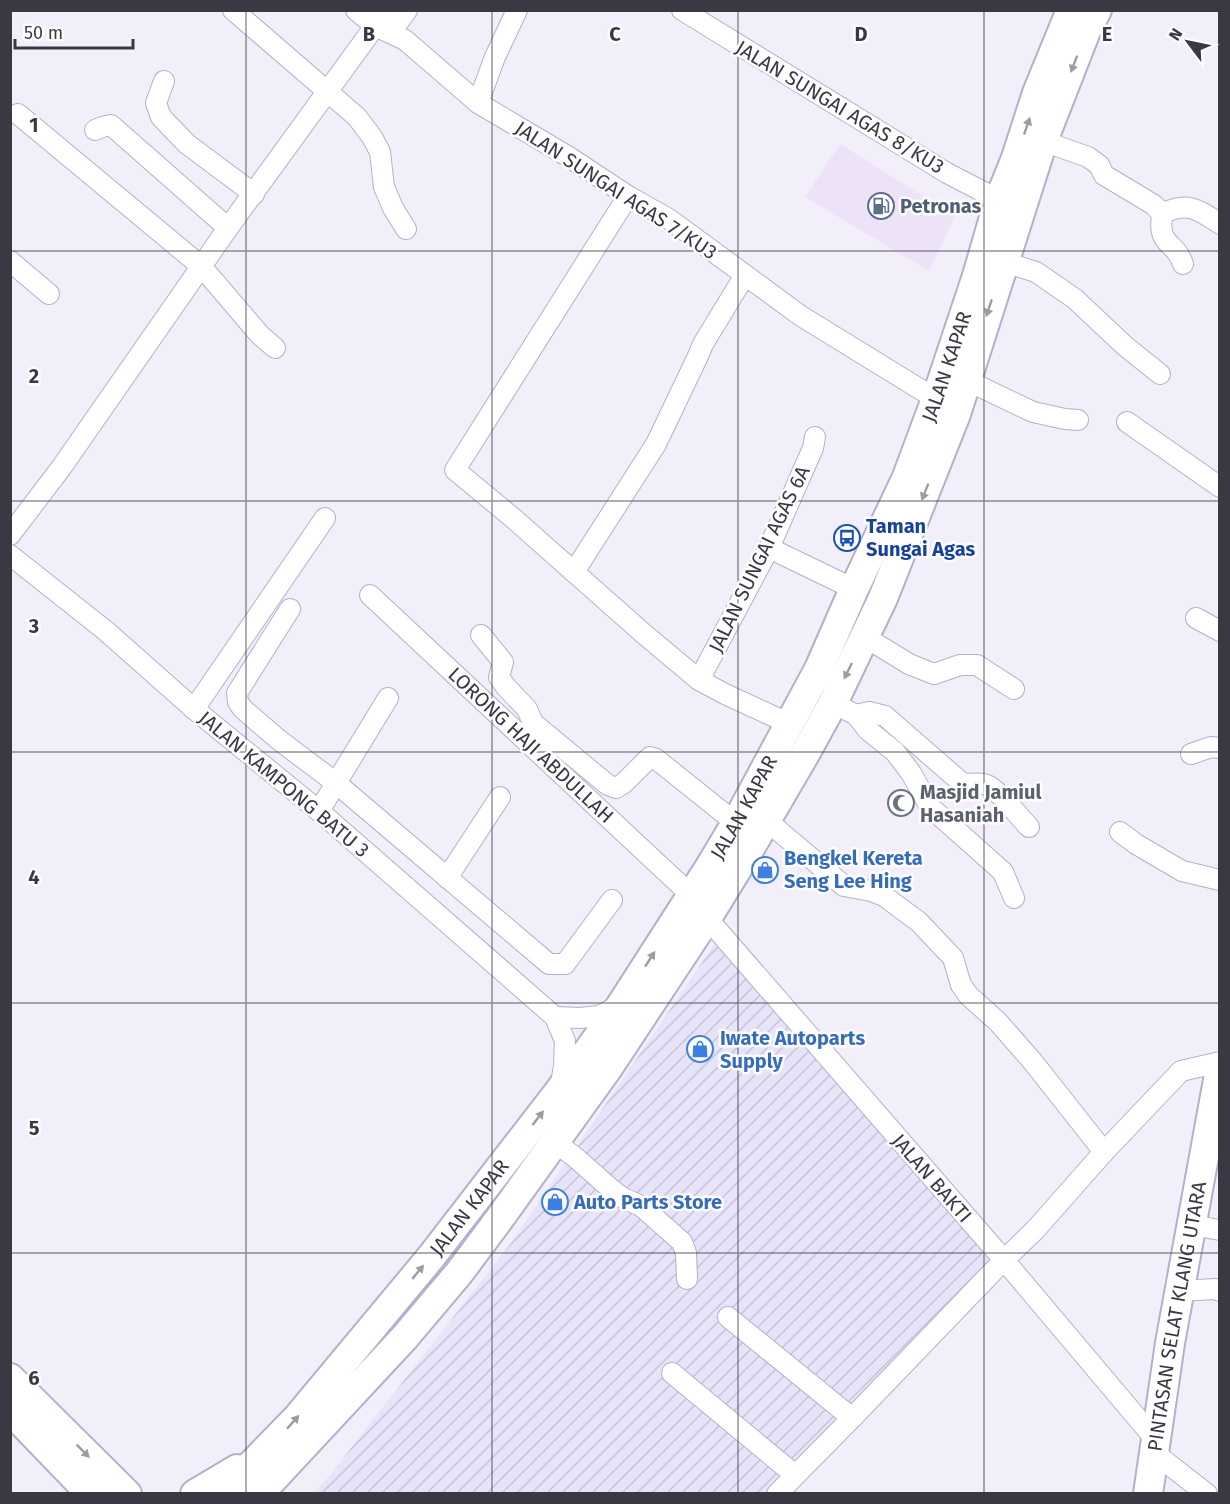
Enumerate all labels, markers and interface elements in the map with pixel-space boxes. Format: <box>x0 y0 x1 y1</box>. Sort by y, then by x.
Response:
scale bar <box>15 12 134 50</box>
north arrow <box>1158 12 1218 72</box>
text: 50 m <box>24 22 63 44</box>
text: B <box>363 22 375 46</box>
text: C <box>609 22 621 46</box>
text: D <box>854 22 868 46</box>
text: E <box>1102 22 1112 46</box>
text: N <box>1165 25 1187 44</box>
street label: JALAN SUNGAI AGAS 8/KU3 <box>731 35 949 179</box>
one-way arrow <box>1068 55 1078 73</box>
text: 1 <box>29 113 39 137</box>
street label: JALAN SUNGAI AGAS 7/KU3 <box>511 116 721 264</box>
one-way arrow <box>1022 117 1032 135</box>
fuel station icon: Petronas <box>866 191 896 221</box>
place label: Petronas <box>900 194 982 218</box>
one-way arrow <box>984 299 993 317</box>
street label: JALAN KAPAR <box>917 308 976 425</box>
text: 2 <box>29 364 39 388</box>
street label: JALAN SUNGAI AGAS 6A <box>703 461 815 656</box>
one-way arrow <box>920 483 929 501</box>
place label: Taman Sungai Agas <box>866 514 975 561</box>
bus stop icon: Taman Sungai Agas <box>832 523 862 553</box>
text: 3 <box>28 614 39 638</box>
street label: LORONG HAJI ABDULLAH <box>443 662 619 828</box>
one-way arrow <box>844 663 853 680</box>
street label: JALAN KAMPONG BATU 3 <box>194 706 374 862</box>
street label: JALAN KAPAR <box>705 751 782 864</box>
place label: Masjid Jamiul Hasaniah <box>920 780 1041 827</box>
mosque icon: Masjid Jamiul Hasaniah <box>886 788 916 818</box>
place label: Bengkel Kereta Seng Lee Hing <box>784 846 923 893</box>
shop icon: Bengkel Kereta Seng Lee Hing <box>750 855 780 885</box>
text: 4 <box>28 865 40 889</box>
one-way arrow <box>645 951 656 967</box>
place label: Iwate Autoparts Supply <box>720 1026 865 1073</box>
shop icon: Iwate Autoparts Supply <box>685 1034 715 1064</box>
one-way arrow <box>531 1110 544 1126</box>
text: 5 <box>29 1116 40 1140</box>
street label: JALAN BAKTI <box>887 1129 977 1227</box>
street label: JALAN KAPAR <box>424 1155 514 1261</box>
street label: PINTASAN SELAT KLANG UTARA <box>1142 1179 1211 1453</box>
shop icon: Auto Parts Store <box>540 1187 570 1217</box>
place label: Auto Parts Store <box>573 1190 722 1214</box>
one-way arrow <box>411 1265 424 1280</box>
text: 6 <box>28 1366 40 1390</box>
one-way arrow <box>286 1414 300 1429</box>
one-way arrow <box>76 1443 90 1457</box>

